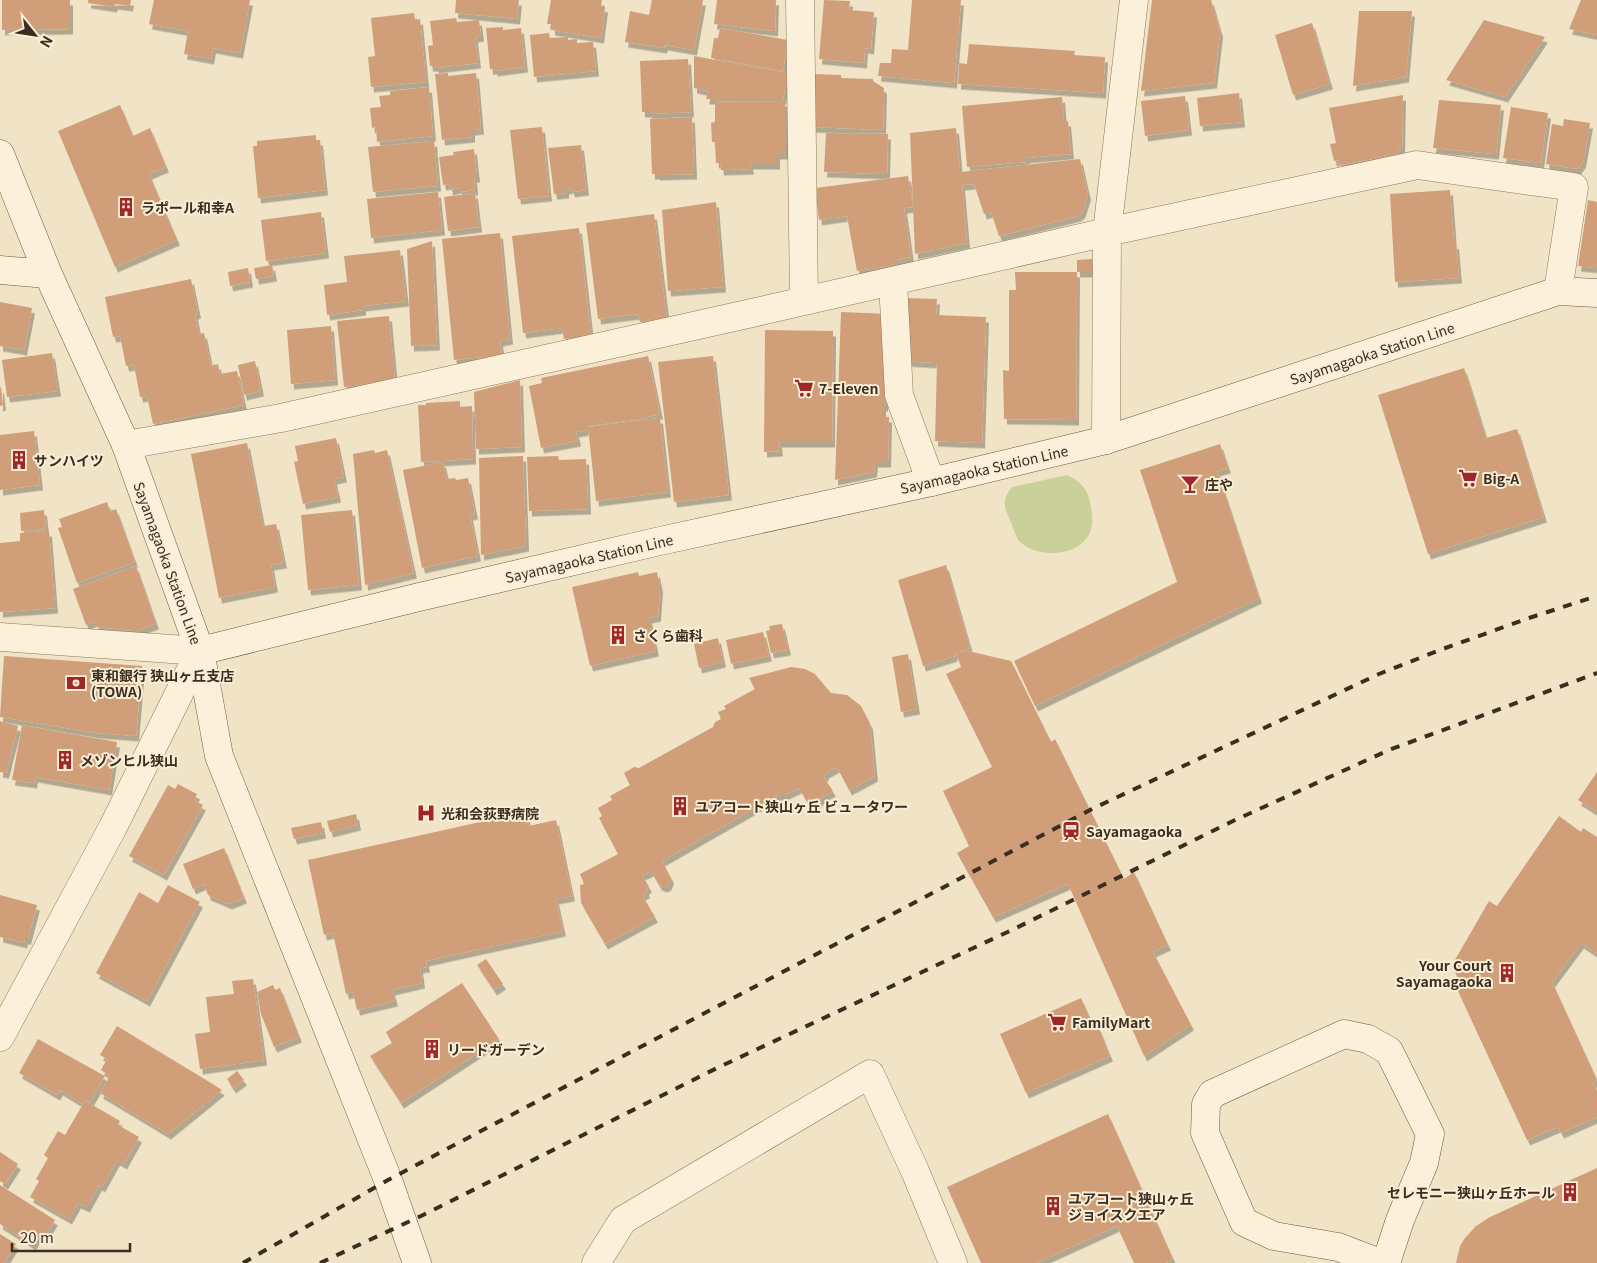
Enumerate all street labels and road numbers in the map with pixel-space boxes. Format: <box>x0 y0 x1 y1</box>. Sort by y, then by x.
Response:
street label: Sayamagaoka Station Line <box>1287 317 1457 389</box>
street label: Sayamagaoka Station Line <box>898 440 1070 498</box>
street label: Sayamagaoka Station Line <box>129 479 207 647</box>
street label: Sayamagaoka Station Line <box>503 529 675 587</box>

